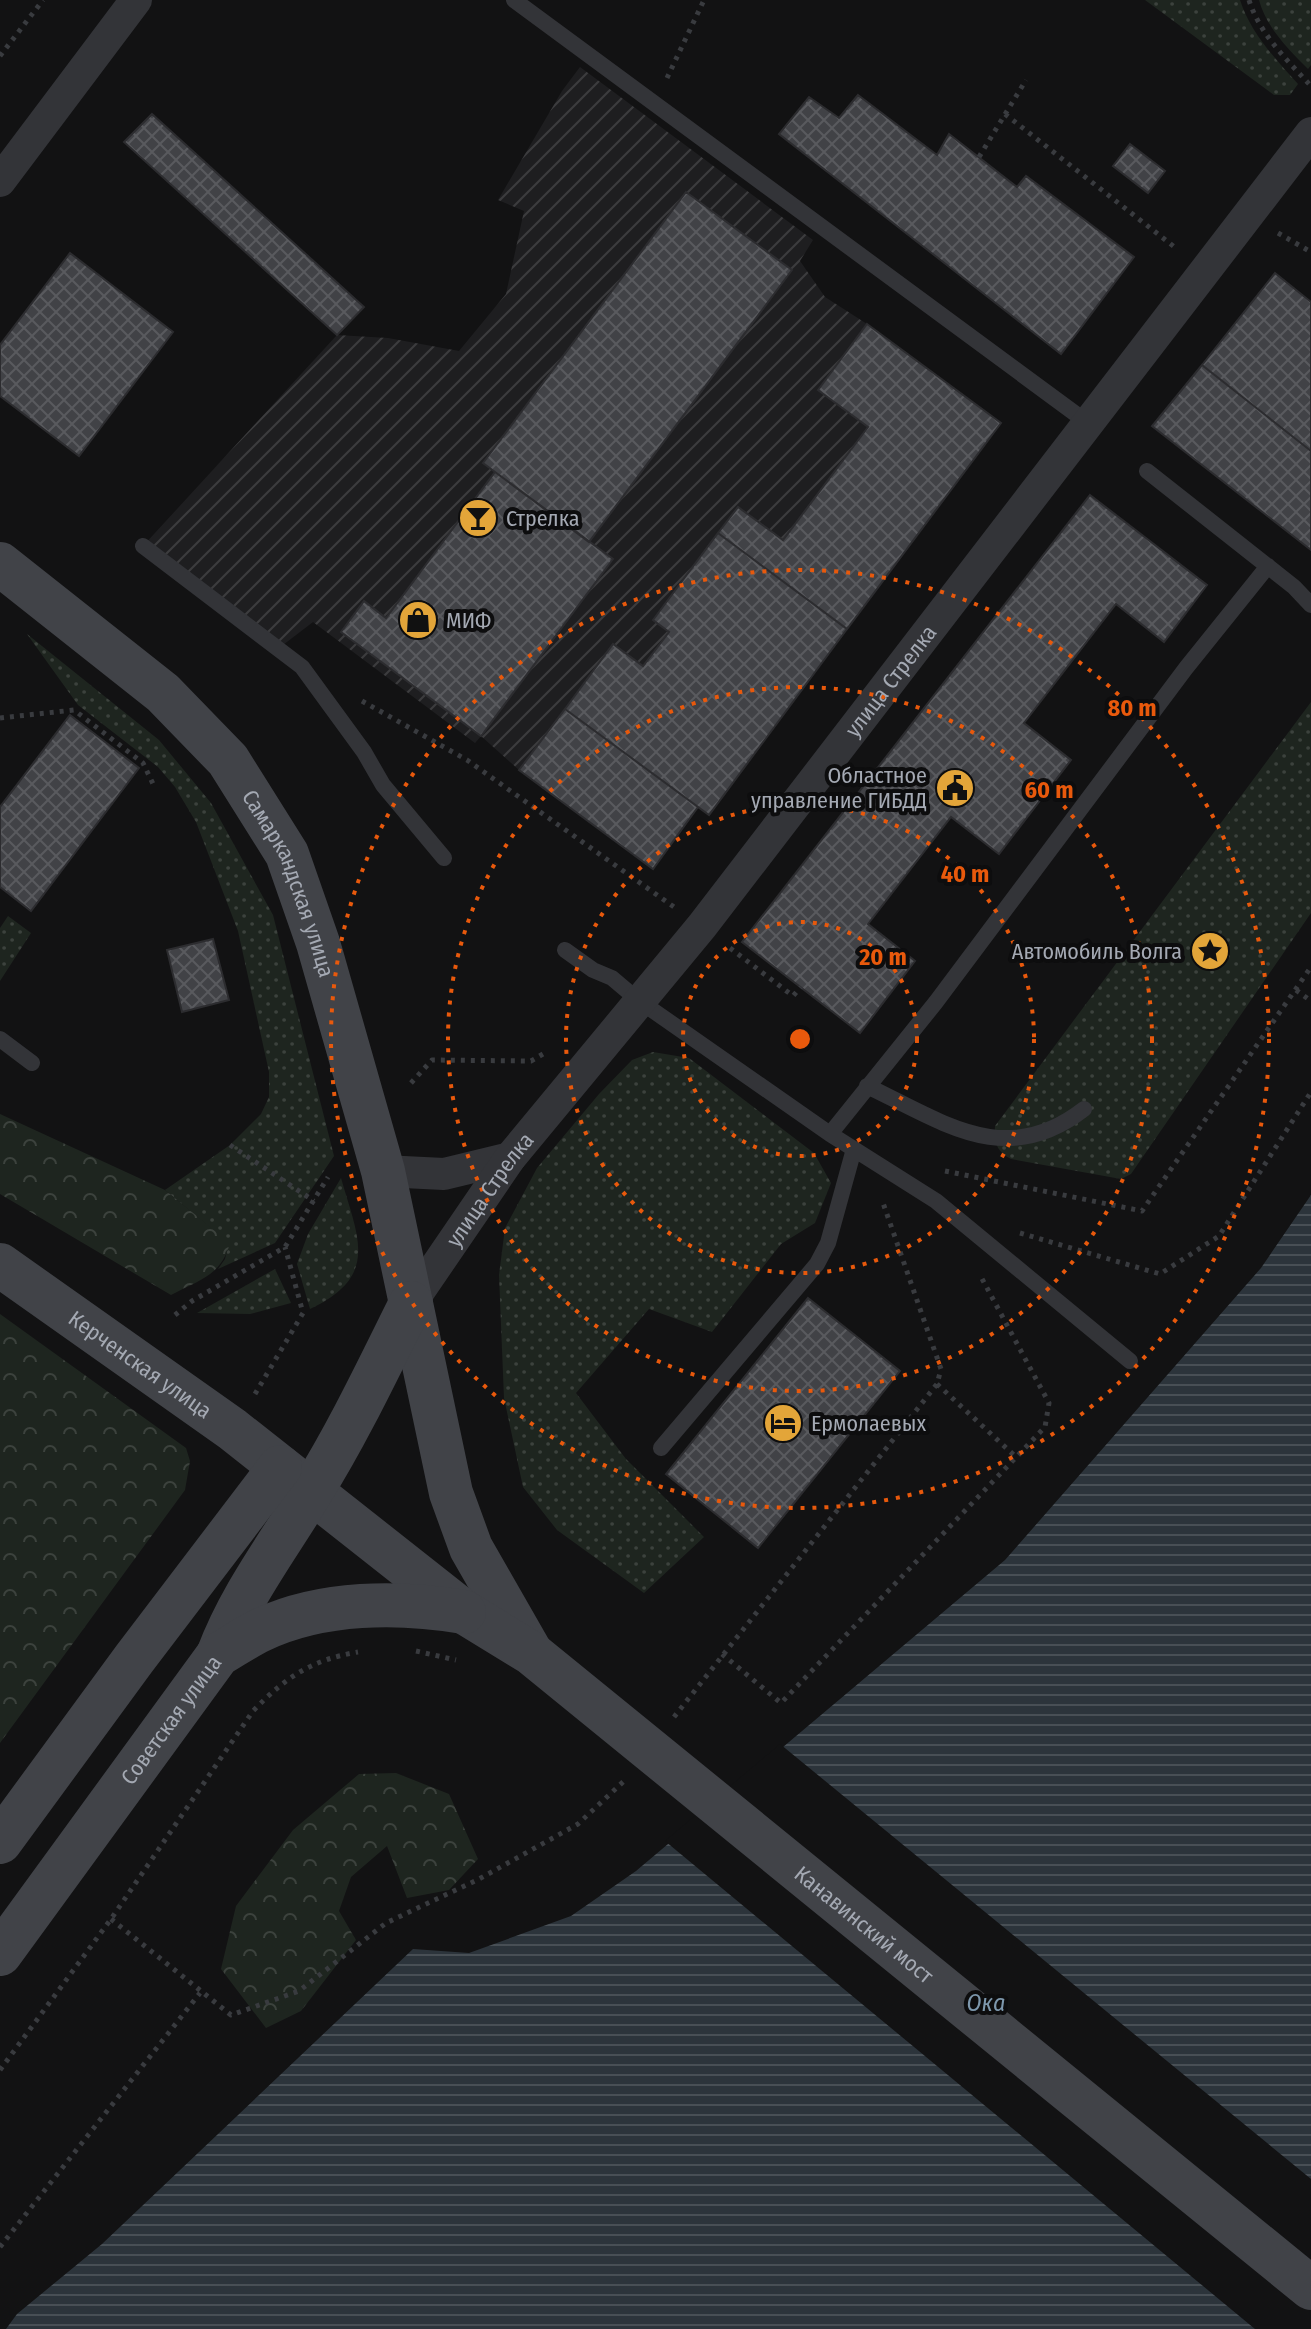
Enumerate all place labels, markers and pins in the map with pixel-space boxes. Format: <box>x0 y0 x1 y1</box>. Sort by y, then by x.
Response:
bar icon: Стрелка <box>457 497 499 539</box>
place label: Стрелка <box>506 505 579 532</box>
shop icon: МИФ <box>397 599 439 641</box>
place label: МИФ <box>446 607 491 634</box>
place label: Областное управление ГИБДД <box>751 762 927 814</box>
public building icon: Областное управление ГИБДД <box>934 767 976 809</box>
place icon: Автомобиль Волга <box>1189 930 1231 972</box>
place label: Автомобиль Волга <box>1012 938 1182 965</box>
centre of rings <box>786 1025 814 1053</box>
hotel icon: Ермолаевых <box>762 1402 804 1444</box>
place label: Ермолаевых <box>811 1410 926 1437</box>

